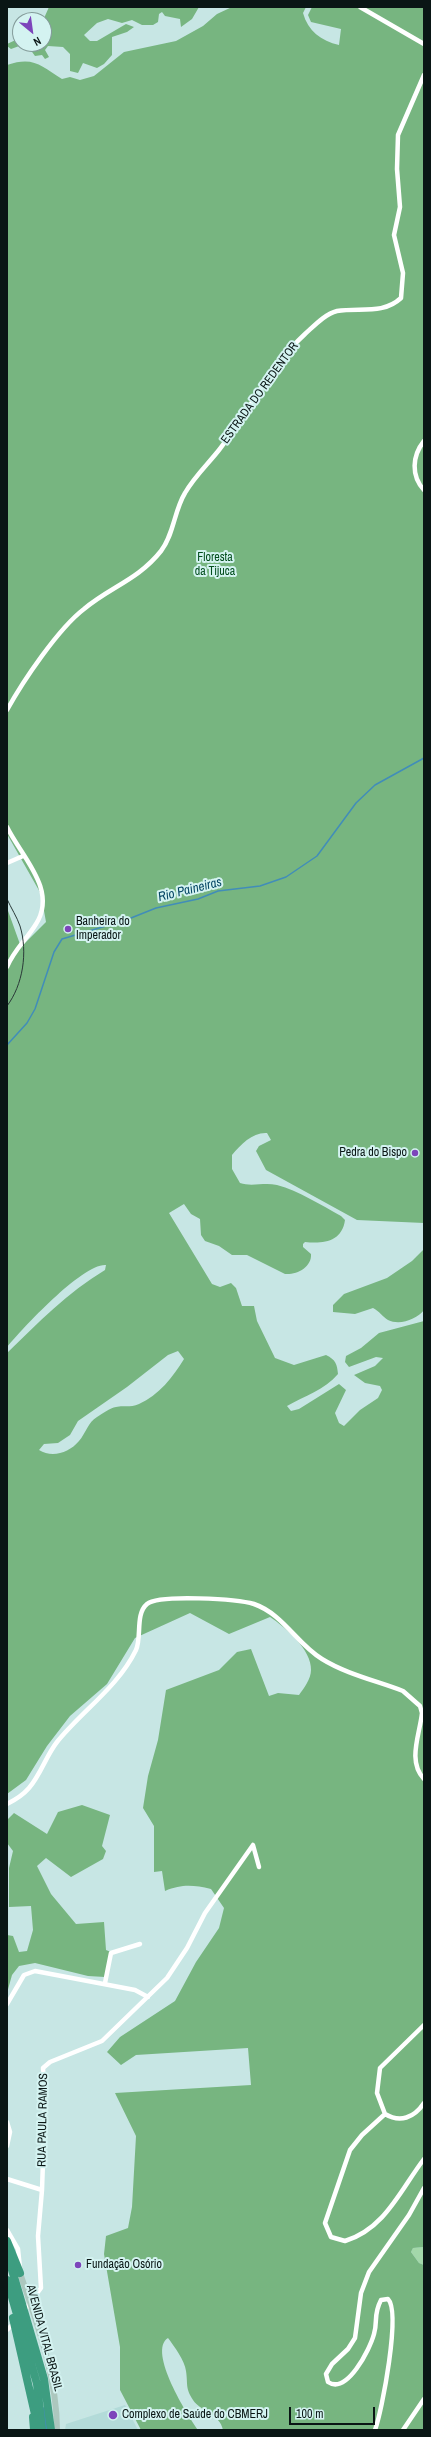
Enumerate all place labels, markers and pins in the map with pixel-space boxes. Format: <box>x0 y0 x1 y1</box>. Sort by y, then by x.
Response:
place label: Banheira do Imperador <box>76 915 130 943</box>
marker: Banheira do Imperador <box>63 924 73 934</box>
place label: Pedra do Bispo <box>339 1146 407 1160</box>
marker: Pedra do Bispo <box>410 1148 420 1158</box>
place label: Fundação Osório <box>86 2258 162 2272</box>
marker: Fundação Osório <box>73 2260 83 2270</box>
place label: Complexo de Saúde do CBMERJ <box>122 2408 268 2422</box>
marker: Complexo de Saúde do CBMERJ <box>107 2409 119 2421</box>

